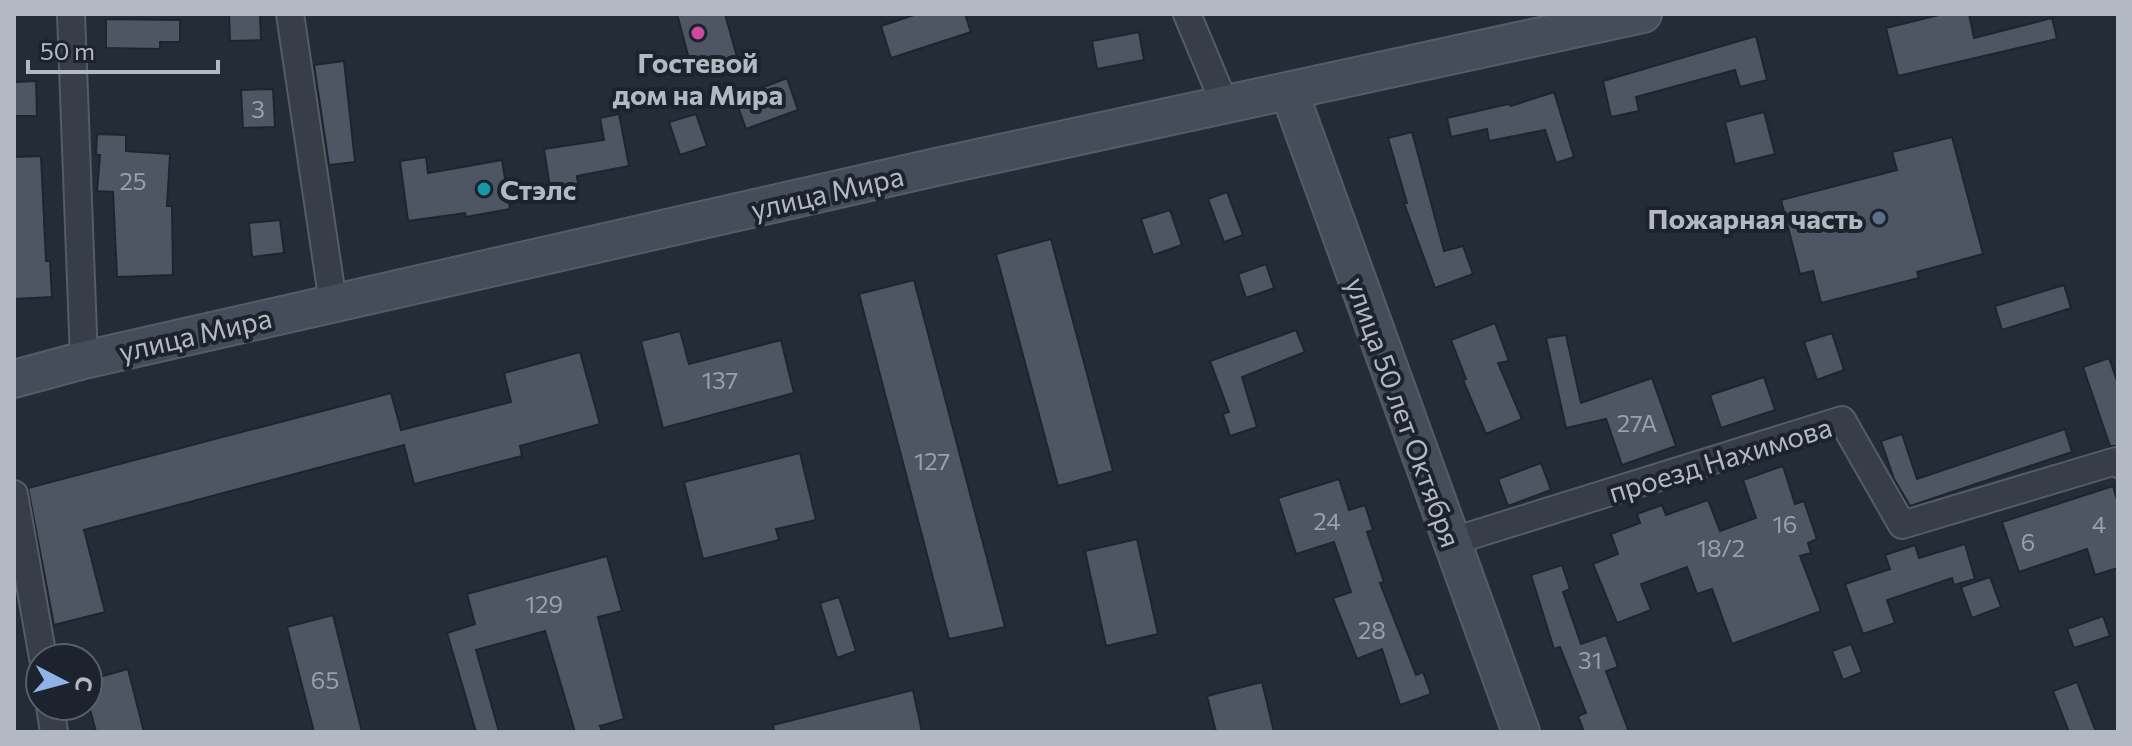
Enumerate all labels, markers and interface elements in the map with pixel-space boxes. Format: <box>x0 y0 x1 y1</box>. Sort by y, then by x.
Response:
scale bar <box>28 24 218 74</box>
marker: Гостевой дом на Мира <box>689 24 707 42</box>
text: 50 m <box>40 36 95 65</box>
place label: Гостевой дом на Мира <box>613 45 783 111</box>
house number: 3 <box>251 94 265 123</box>
street label: улица Мира <box>747 158 907 226</box>
house number: 25 <box>119 166 147 195</box>
place label: Стэлс <box>500 172 576 206</box>
marker: Стэлс <box>475 180 493 198</box>
place label: Пожарная часть <box>1648 201 1863 235</box>
marker: Пожарная часть <box>1870 209 1888 227</box>
street label: улица 50 лет Октября <box>1339 272 1469 552</box>
street label: улица Мира <box>115 300 275 368</box>
house number: 137 <box>702 365 738 394</box>
house number: 27А <box>1617 408 1657 437</box>
street label: проезд Нахимова <box>1604 409 1836 509</box>
house number: 127 <box>914 446 950 475</box>
house number: 24 <box>1313 506 1341 535</box>
house number: 16 <box>1773 509 1797 538</box>
house number: 4 <box>2092 509 2106 538</box>
house number: 6 <box>2021 527 2035 556</box>
house number: 18/2 <box>1697 533 1745 562</box>
house number: 129 <box>525 589 563 618</box>
house number: 28 <box>1358 615 1386 644</box>
north arrow <box>24 642 104 722</box>
house number: 31 <box>1578 645 1602 674</box>
house number: 65 <box>311 665 339 694</box>
text: С <box>70 675 99 693</box>

